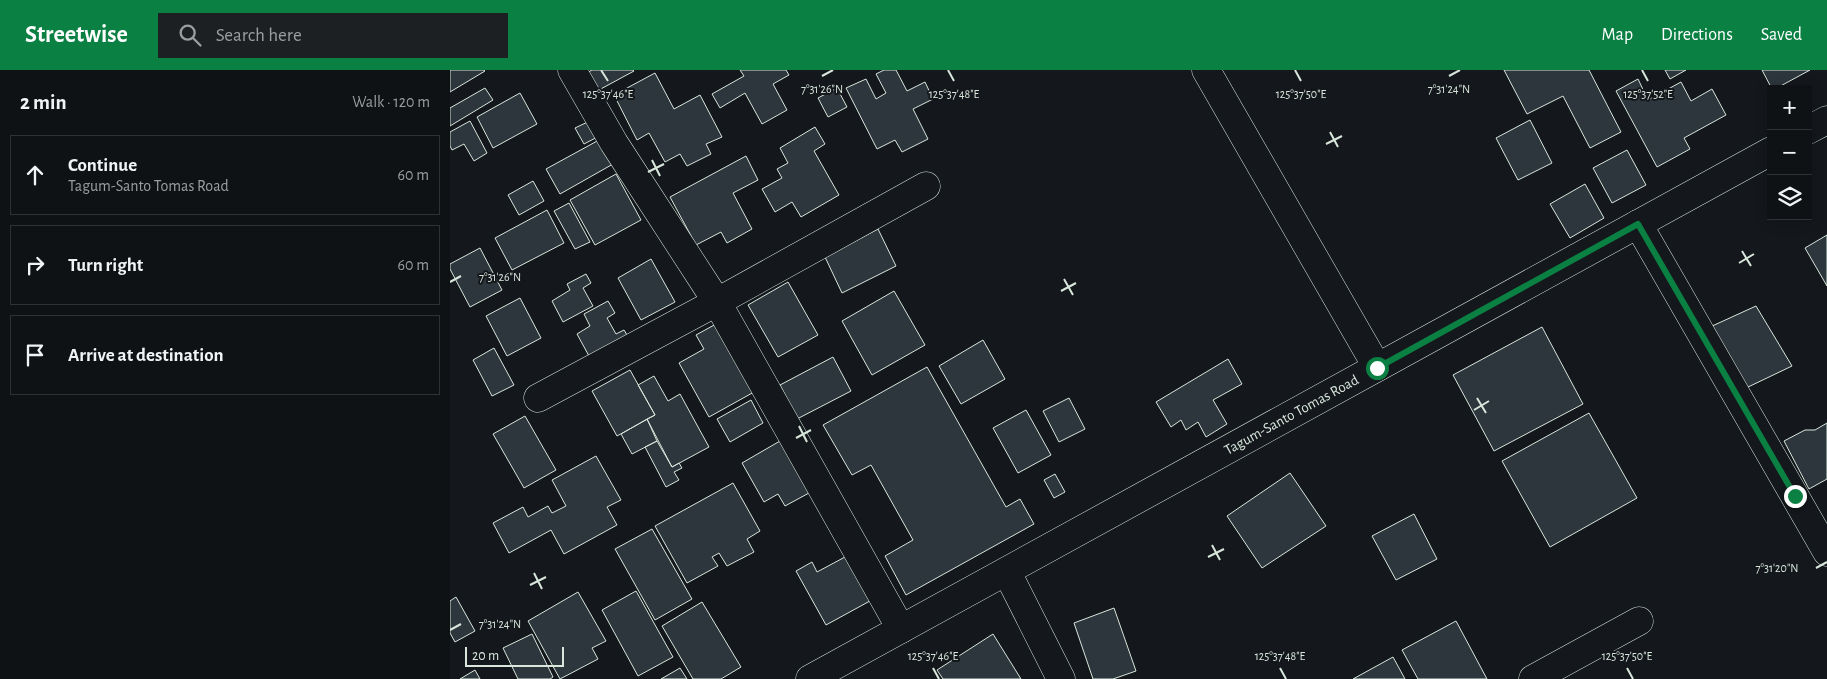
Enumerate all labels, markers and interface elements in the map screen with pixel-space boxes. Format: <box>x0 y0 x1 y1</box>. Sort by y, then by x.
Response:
search box <box>158 13 508 58</box>
icon: search <box>176 21 204 49</box>
text: Streetwise <box>25 23 128 47</box>
text: Search here <box>216 26 302 45</box>
text: Map <box>1602 26 1633 44</box>
text: Directions <box>1661 26 1733 44</box>
text: Saved <box>1761 26 1802 44</box>
text: 7°31'26"N <box>801 83 843 95</box>
text: 7°31'24"N <box>1428 83 1470 95</box>
map controls <box>1767 85 1812 220</box>
button: + <box>1767 85 1812 130</box>
text: 125°37'46"E <box>583 88 634 100</box>
text: 125°37'48"E <box>929 88 980 100</box>
text: 125°37'50"E <box>1276 88 1326 100</box>
text: 125°37'52"E <box>1623 88 1673 100</box>
text: 2 min <box>20 92 67 113</box>
text: Walk · 120 m <box>352 94 430 110</box>
button: − <box>1767 130 1812 175</box>
text: Continue <box>68 156 137 175</box>
icon: ahead <box>21 161 49 189</box>
text: 60 m <box>398 167 429 183</box>
button: layers <box>1767 175 1812 220</box>
text: Tagum-Santo Tomas Road <box>68 178 229 194</box>
icon: right <box>21 251 49 279</box>
text: Turn right <box>68 256 143 275</box>
text: 60 m <box>398 257 429 273</box>
text: 7°31'26"N <box>479 271 521 283</box>
icon: arrive <box>21 341 49 369</box>
text: Arrive at destination <box>68 346 224 365</box>
route start <box>1366 357 1389 380</box>
street label: Tagum-Santo Tomas Road <box>1221 372 1361 458</box>
route end <box>1784 485 1807 508</box>
text: 7°31'20"N <box>1756 562 1798 574</box>
text: 7°31'24"N <box>479 618 521 630</box>
scale bar <box>465 644 564 667</box>
text: 20 m <box>472 649 499 663</box>
text: 125°37'46"E <box>908 650 959 662</box>
text: 125°37'48"E <box>1255 650 1306 662</box>
text: 125°37'50"E <box>1602 650 1652 662</box>

